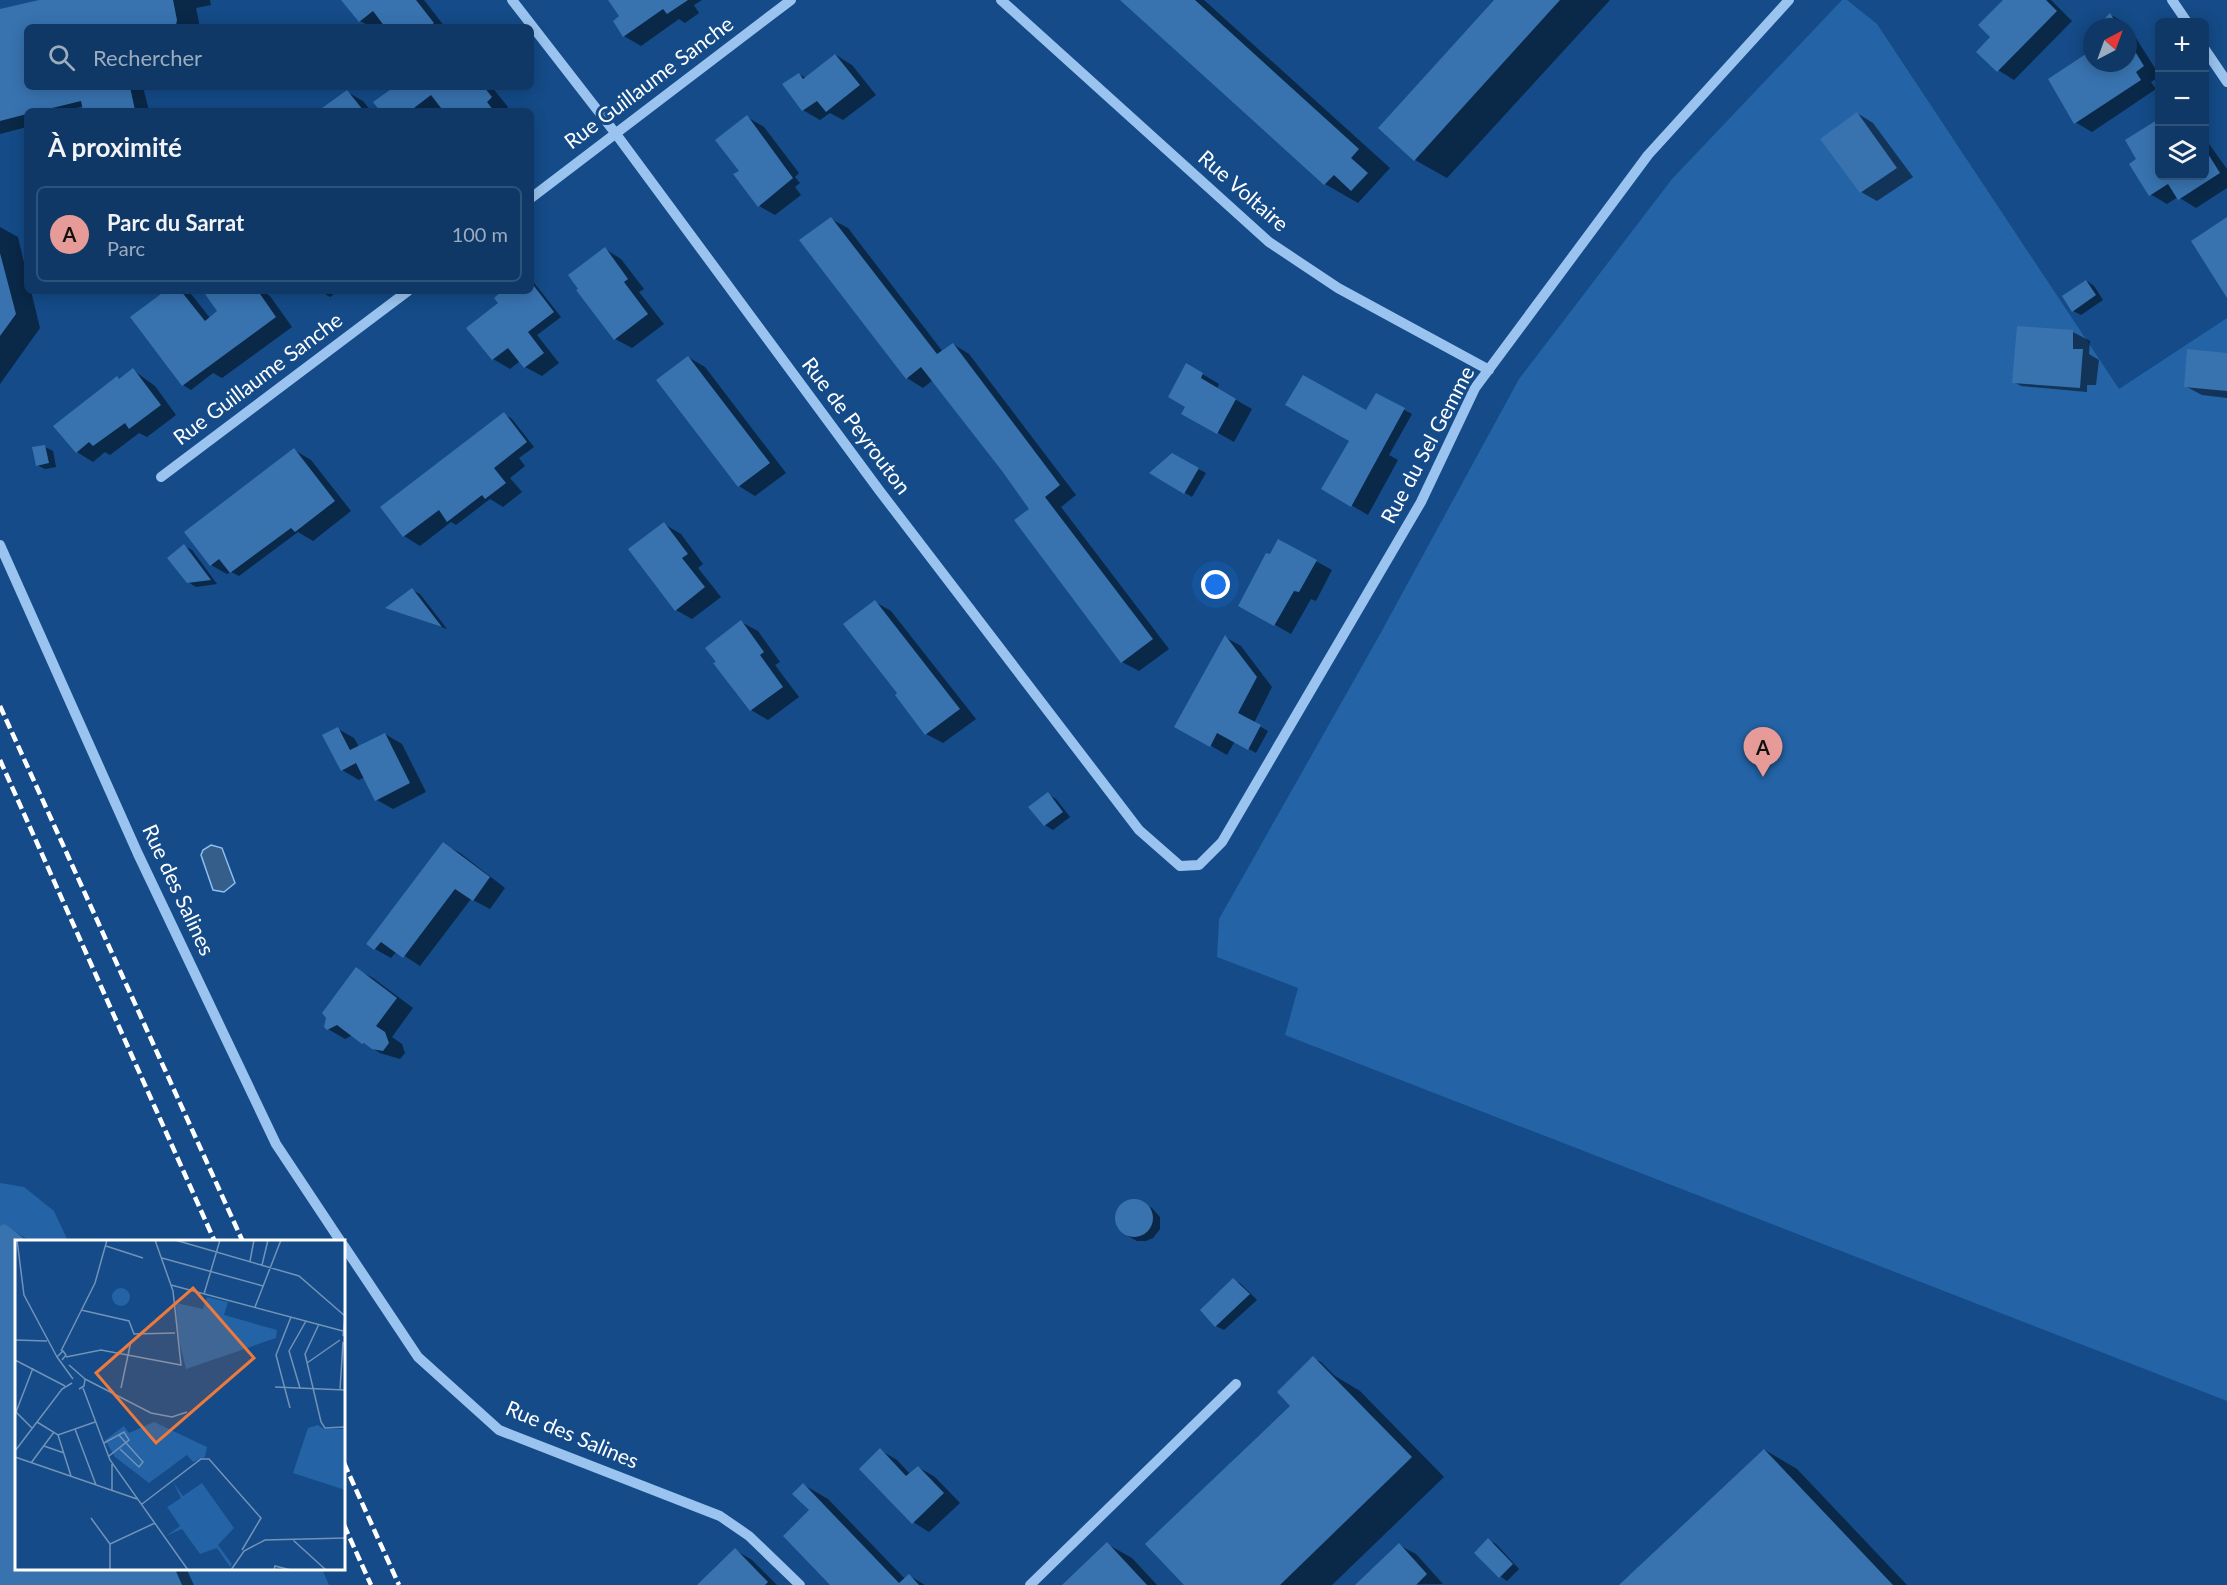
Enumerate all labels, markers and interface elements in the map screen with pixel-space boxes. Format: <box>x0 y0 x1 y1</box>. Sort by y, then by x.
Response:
street label: Rue Guillaume Sanche <box>559 10 737 153</box>
north arrow <box>2083 18 2137 72</box>
map controls <box>2155 18 2209 180</box>
button: + <box>2155 18 2209 72</box>
search box <box>24 24 534 90</box>
icon: search <box>45 41 78 74</box>
text: Rechercher <box>93 44 202 71</box>
button: − <box>2155 72 2209 126</box>
button: layers <box>2155 126 2209 180</box>
text: À proximité <box>48 131 182 163</box>
street label: Rue Voltaire <box>1194 144 1294 236</box>
text: Parc du Sarrat <box>107 209 244 236</box>
text: A <box>63 222 76 246</box>
text: 100 m <box>452 222 508 246</box>
text: Parc <box>107 236 145 260</box>
street label: Rue Guillaume Sanche <box>168 306 346 449</box>
street label: Rue de Peyrouton <box>798 352 917 498</box>
street label: Rue du Sel Gemme <box>1375 361 1479 527</box>
your location <box>1201 570 1230 599</box>
pin: A <box>1744 728 1782 777</box>
street label: Rue des Salines <box>138 820 221 959</box>
inset map <box>15 1240 345 1570</box>
street label: Rue des Salines <box>502 1394 643 1473</box>

